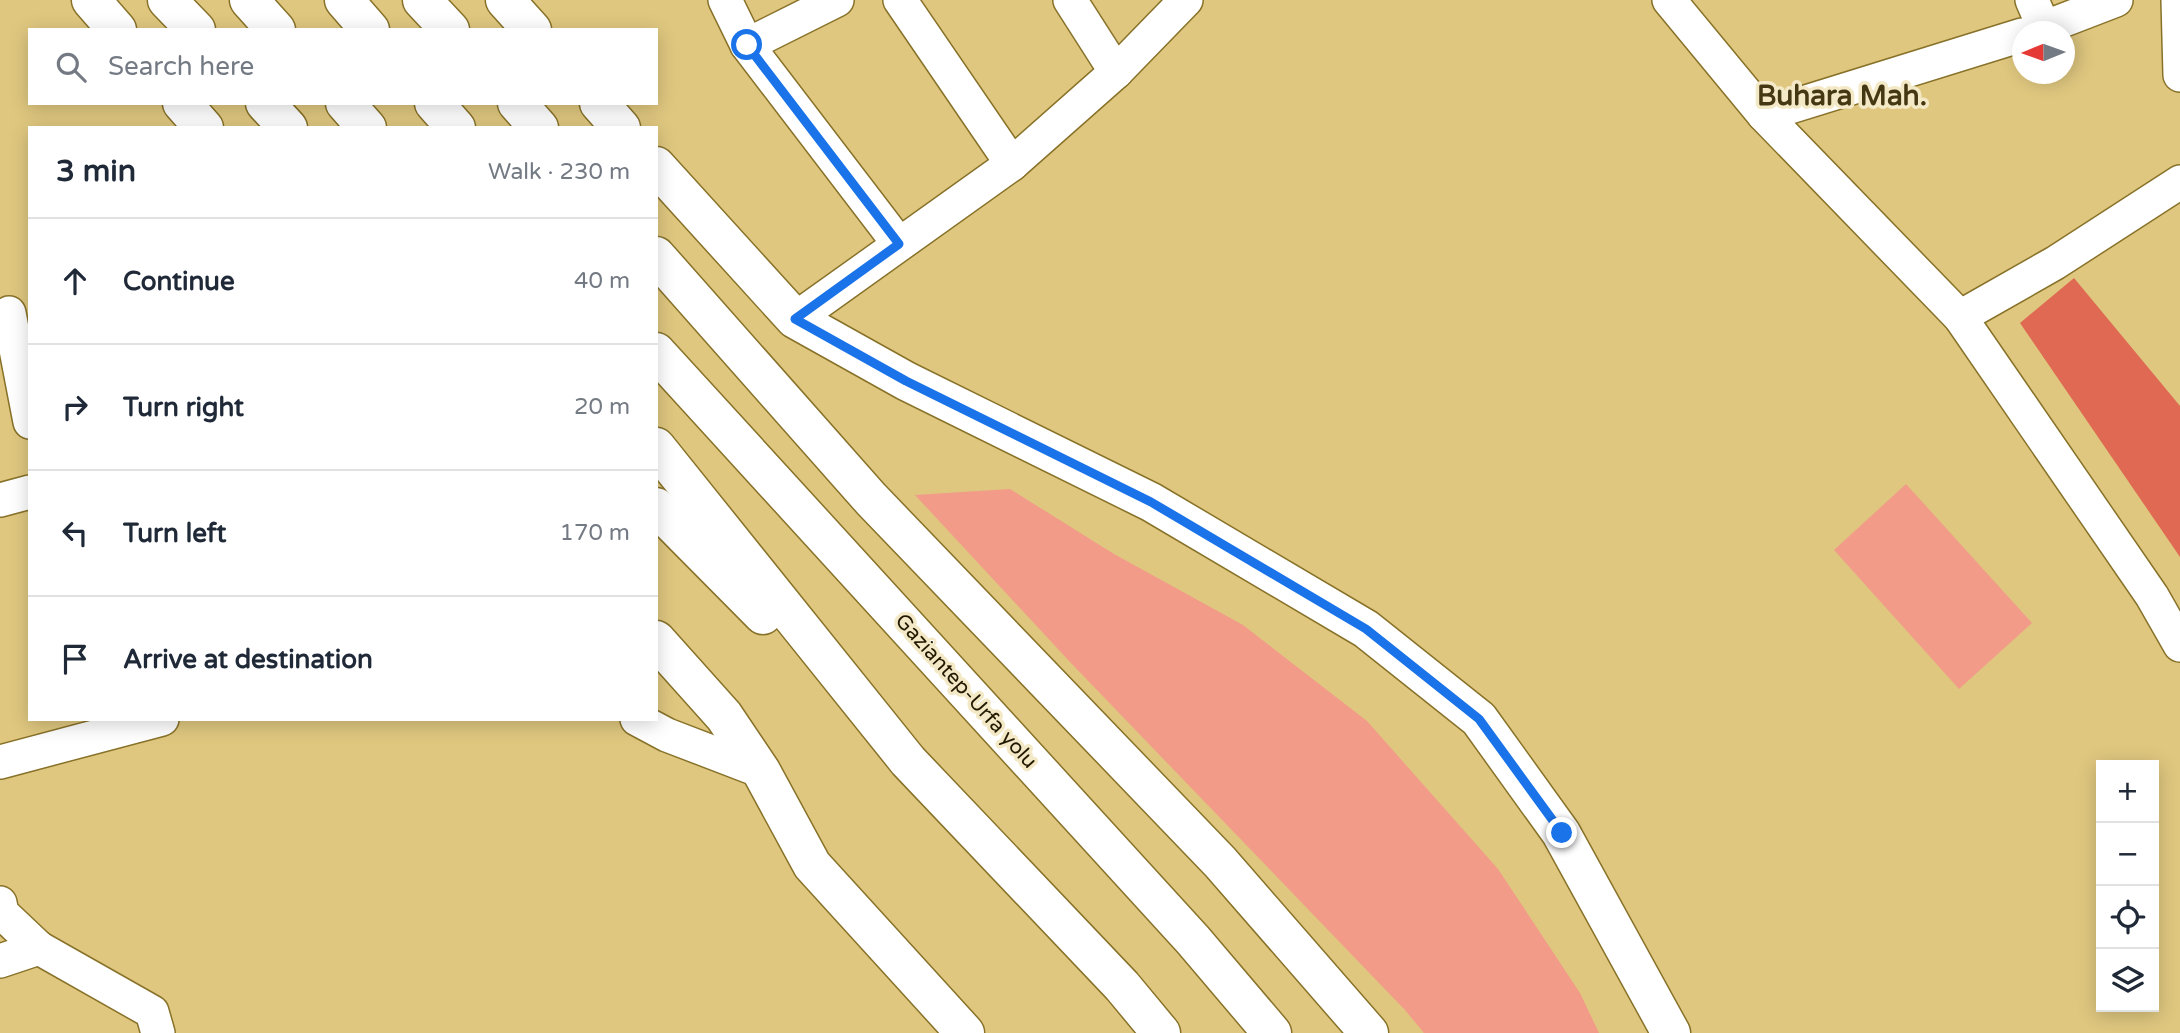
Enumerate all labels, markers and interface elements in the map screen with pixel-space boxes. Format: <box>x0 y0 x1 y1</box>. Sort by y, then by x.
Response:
north arrow <box>2012 21 2075 84</box>
search box <box>28 28 658 105</box>
route start <box>731 29 762 60</box>
icon: search <box>52 48 90 86</box>
text: Search here <box>108 51 254 82</box>
district label: Buhara Mah. <box>1757 79 1927 113</box>
text: 3 min <box>56 153 136 190</box>
text: Walk · 230 m <box>488 158 630 186</box>
icon: ahead <box>56 262 94 300</box>
text: Continue <box>123 266 235 297</box>
text: 40 m <box>574 267 630 295</box>
icon: right <box>56 388 94 426</box>
text: Turn right <box>123 392 244 423</box>
text: 20 m <box>574 393 630 421</box>
icon: left <box>56 514 94 552</box>
text: Turn left <box>123 518 226 549</box>
text: 170 m <box>560 519 630 547</box>
street label: Gaziantep-Urfa yolu <box>890 608 1042 774</box>
icon: arrive <box>56 640 94 678</box>
text: Arrive at destination <box>123 644 373 675</box>
map controls <box>2096 760 2159 1012</box>
button: + <box>2096 760 2159 823</box>
route end <box>1546 817 1577 848</box>
button: − <box>2096 823 2159 886</box>
button: locate <box>2096 886 2159 949</box>
button: layers <box>2096 949 2159 1012</box>

